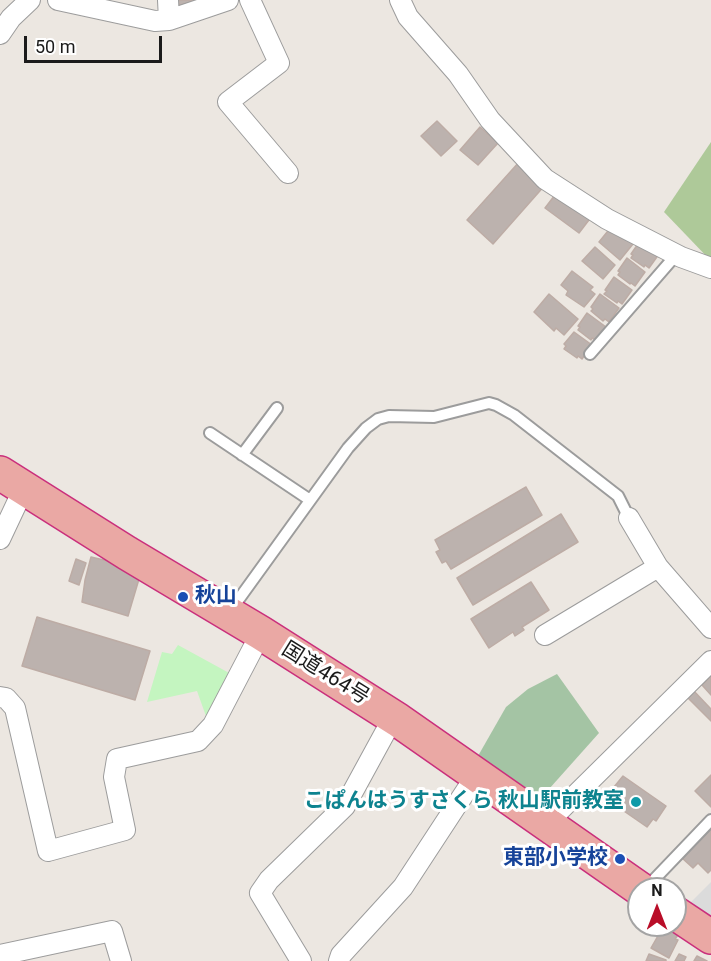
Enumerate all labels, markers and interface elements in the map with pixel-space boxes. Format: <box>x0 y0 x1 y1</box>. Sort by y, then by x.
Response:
scale bar <box>27 24 165 62</box>
text: 50 m <box>35 36 75 57</box>
place label: 秋山 <box>195 584 237 610</box>
marker: 秋山 <box>176 590 190 604</box>
street label: 国道464号 <box>277 637 373 711</box>
place label: こぱんはうすさくら 秋山駅前教室 <box>304 789 624 815</box>
marker: こぱんはうすさくら 秋山駅前教室 <box>629 795 643 809</box>
place label: 東部小学校 <box>503 846 608 872</box>
marker: 東部小学校 <box>613 852 627 866</box>
north arrow <box>627 877 687 937</box>
text: N <box>651 881 663 900</box>

